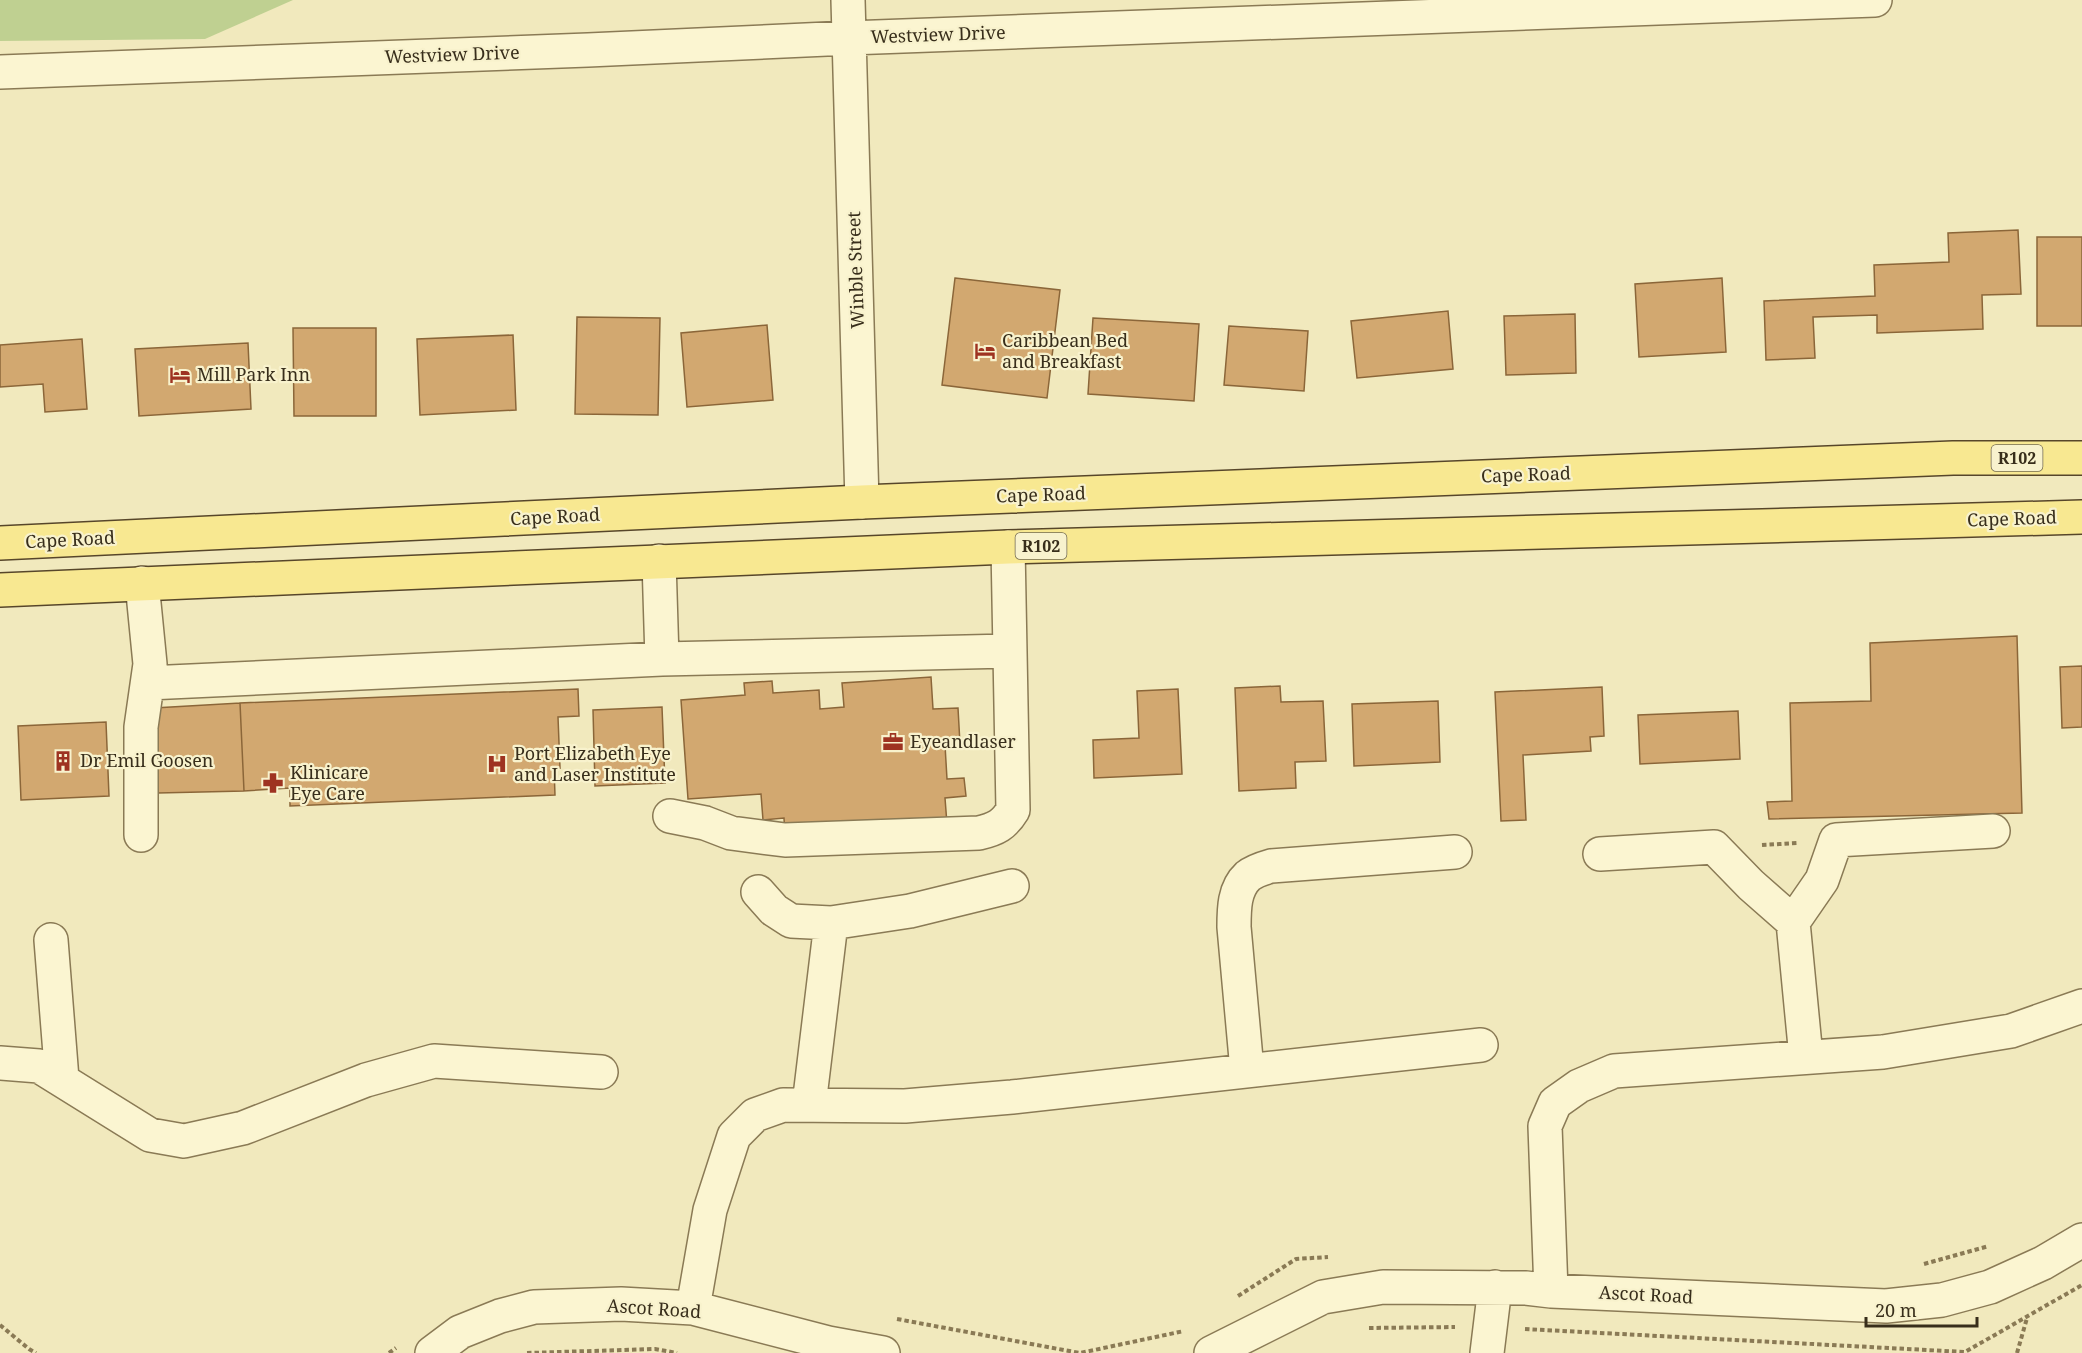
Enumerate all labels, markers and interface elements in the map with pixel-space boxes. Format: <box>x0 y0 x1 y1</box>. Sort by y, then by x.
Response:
street label: Westview Drive <box>870 20 1006 48</box>
street label: Westview Drive <box>384 40 520 68</box>
street label: Winble Street <box>841 211 869 329</box>
place label: Caribbean Bed and Breakfast <box>1002 328 1128 373</box>
hotel icon: Caribbean Bed and Breakfast <box>973 339 997 363</box>
place label: Mill Park Inn <box>197 362 310 386</box>
hotel icon: Mill Park Inn <box>168 363 192 387</box>
road number: R102 <box>1992 445 2042 471</box>
street label: Cape Road <box>1481 460 1571 488</box>
street label: Cape Road <box>996 480 1086 508</box>
street label: Cape Road <box>509 502 600 530</box>
street label: Cape Road <box>1967 504 2057 532</box>
street label: Cape Road <box>24 525 115 553</box>
road number: R102 <box>1016 533 1066 559</box>
place label: Eyeandlaser <box>910 729 1016 753</box>
office icon: Eyeandlaser <box>881 730 905 754</box>
place label: Port Elizabeth Eye and Laser Institute <box>514 741 676 786</box>
place label: Dr Emil Goosen <box>80 748 214 772</box>
building icon: Dr Emil Goosen <box>51 749 75 773</box>
hospital icon: Port Elizabeth Eye and Laser Institute <box>485 752 509 776</box>
place label: Klinicare Eye Care <box>290 760 368 805</box>
pharmacy icon: Klinicare Eye Care <box>261 771 285 795</box>
street label: Ascot Road <box>1598 1280 1694 1308</box>
scale bar <box>1866 1290 1977 1328</box>
street label: Ascot Road <box>606 1293 702 1323</box>
text: 20 m <box>1875 1298 1917 1322</box>

